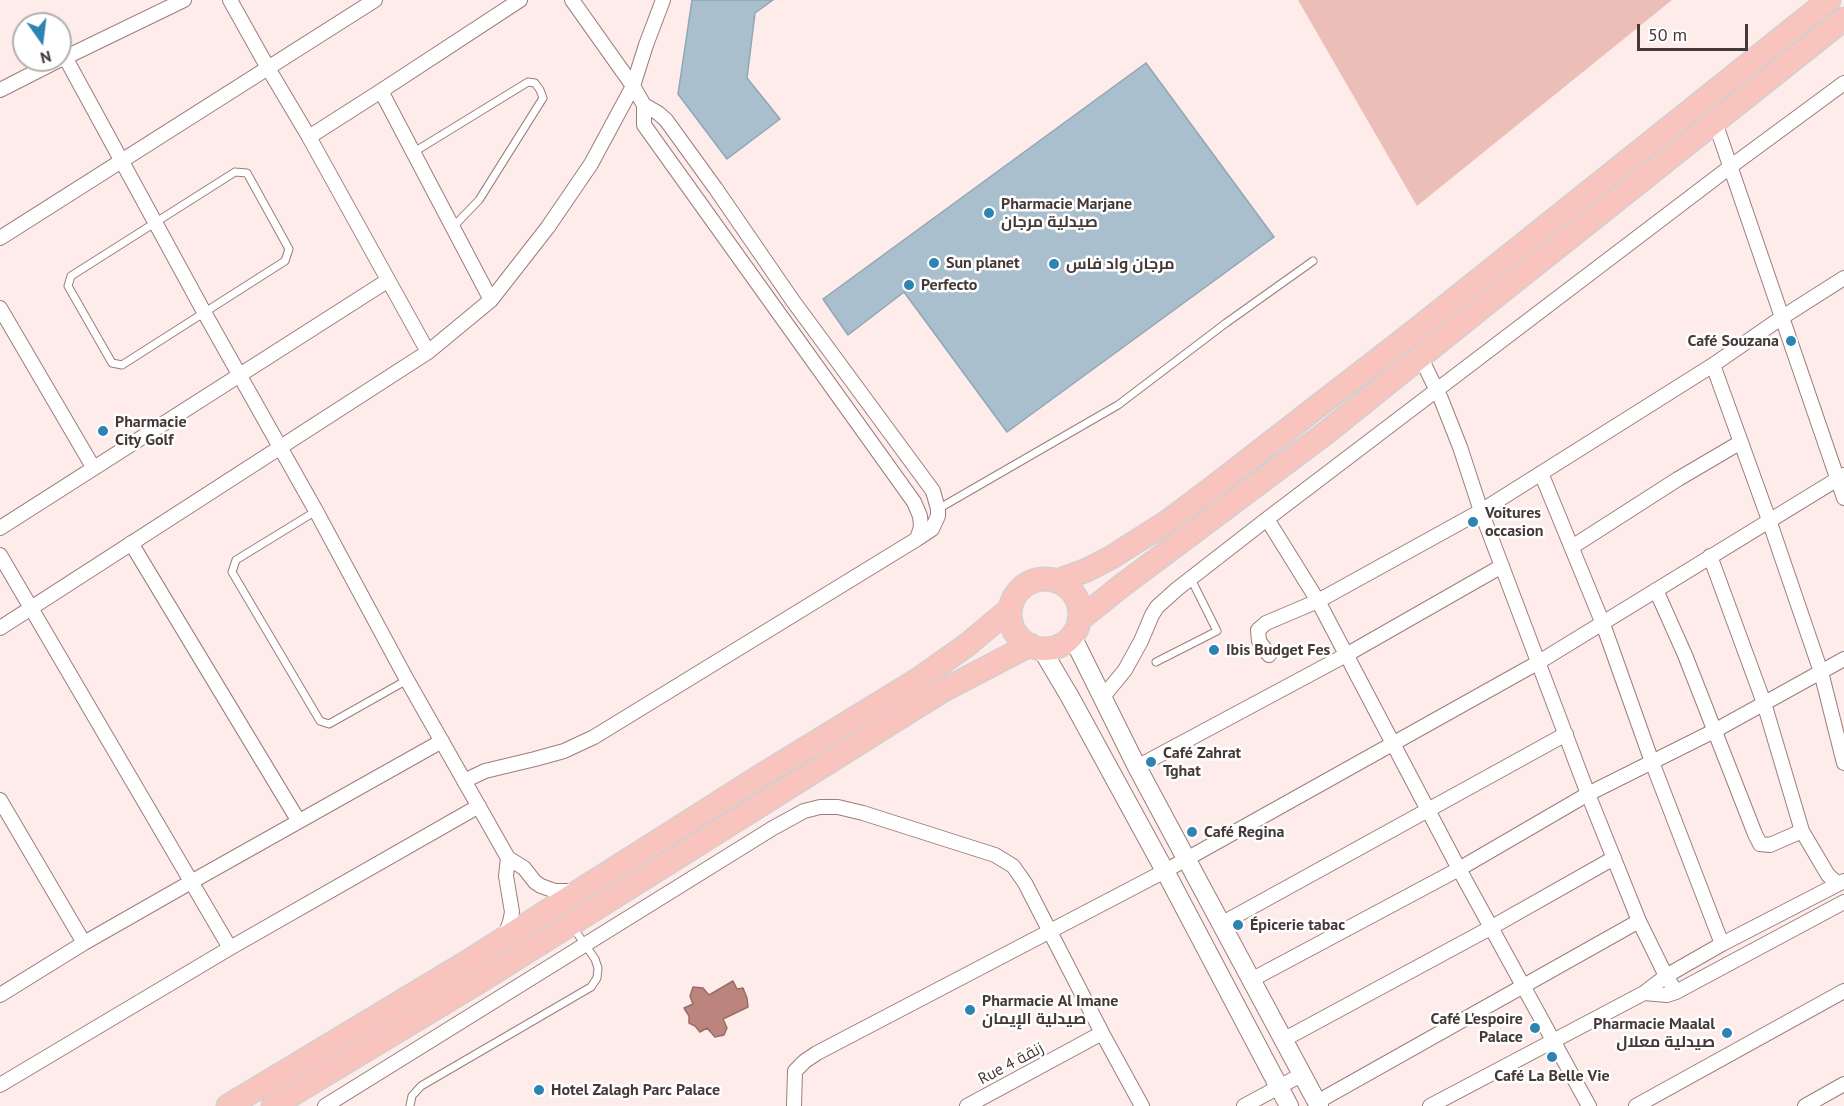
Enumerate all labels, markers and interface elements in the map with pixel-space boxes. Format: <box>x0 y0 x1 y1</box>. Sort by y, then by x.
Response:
north arrow <box>12 12 72 72</box>
scale bar <box>1640 12 1751 50</box>
text: 50 m <box>1648 23 1687 46</box>
text: N <box>38 47 53 68</box>
place label: Pharmacie Marjane صيدلية مرجان <box>1001 194 1132 232</box>
marker: Pharmacie Marjane صيدلية مرجان <box>982 206 996 220</box>
place label: Sun planet <box>946 253 1020 273</box>
place label: مرجان واد فاس <box>1066 254 1175 274</box>
marker: Sun planet <box>927 256 941 270</box>
marker: مرجان واد فاس <box>1047 257 1061 271</box>
place label: Perfecto <box>921 275 977 295</box>
marker: Perfecto <box>902 278 916 292</box>
place label: Café Souzana <box>1687 331 1779 351</box>
marker: Café Souzana <box>1784 334 1798 348</box>
place label: Pharmacie City Golf <box>115 412 187 450</box>
marker: Pharmacie City Golf <box>96 424 110 438</box>
place label: Voitures occasion <box>1485 503 1543 541</box>
marker: Voitures occasion <box>1466 515 1480 529</box>
place label: Ibis Budget Fes <box>1226 640 1330 660</box>
marker: Ibis Budget Fes <box>1207 643 1221 657</box>
place label: Café Zahrat Tghat <box>1163 743 1241 781</box>
marker: Café Zahrat Tghat <box>1144 755 1158 769</box>
place label: Café Regina <box>1204 822 1284 842</box>
marker: Café Regina <box>1185 825 1199 839</box>
place label: Épicerie tabac <box>1250 915 1345 935</box>
marker: Épicerie tabac <box>1231 918 1245 932</box>
place label: Pharmacie Al Imane صيدلية الإيمان <box>982 991 1118 1029</box>
marker: Pharmacie Al Imane صيدلية الإيمان <box>963 1003 977 1017</box>
place label: Café L'espoire Palace <box>1431 1009 1523 1047</box>
place label: Pharmacie Maalal صيدلية معلال <box>1593 1014 1715 1052</box>
marker: Café L'espoire Palace <box>1528 1021 1542 1035</box>
marker: Pharmacie Maalal صيدلية معلال <box>1720 1026 1734 1040</box>
street label: Rue 4 زنقة <box>975 1039 1047 1089</box>
marker: Café La Belle Vie <box>1545 1050 1559 1064</box>
place label: Café La Belle Vie <box>1494 1066 1610 1086</box>
place label: Hotel Zalagh Parc Palace <box>551 1080 720 1100</box>
marker: Hotel Zalagh Parc Palace <box>532 1083 546 1097</box>

